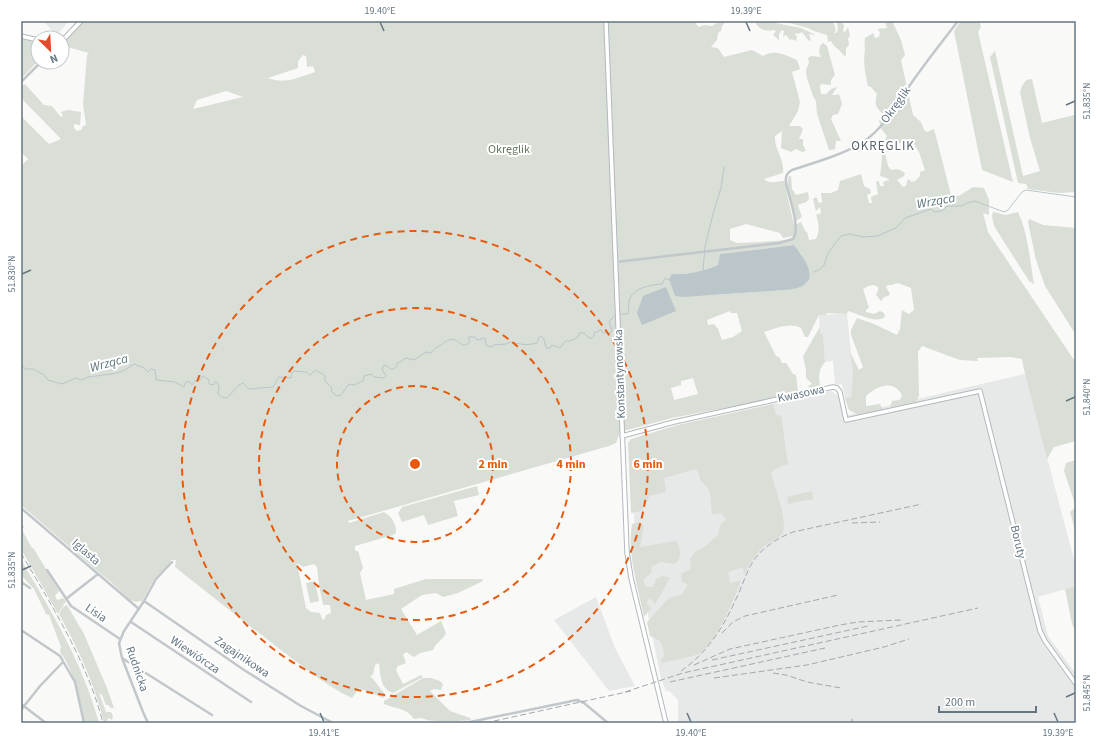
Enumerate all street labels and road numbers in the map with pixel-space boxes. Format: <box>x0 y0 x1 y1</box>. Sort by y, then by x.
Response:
street label: Okręglik <box>877 83 915 127</box>
street label: Konstantynowska <box>610 329 630 419</box>
street label: Kwasowa <box>776 381 826 407</box>
street label: Boruty <box>1006 524 1030 561</box>
street label: Iglasta <box>68 535 104 569</box>
street label: Lisia <box>82 600 110 626</box>
street label: Wiewiórcza <box>167 632 223 678</box>
street label: Zagajnikowa <box>211 632 273 682</box>
street label: Rudnicka <box>121 644 153 694</box>

